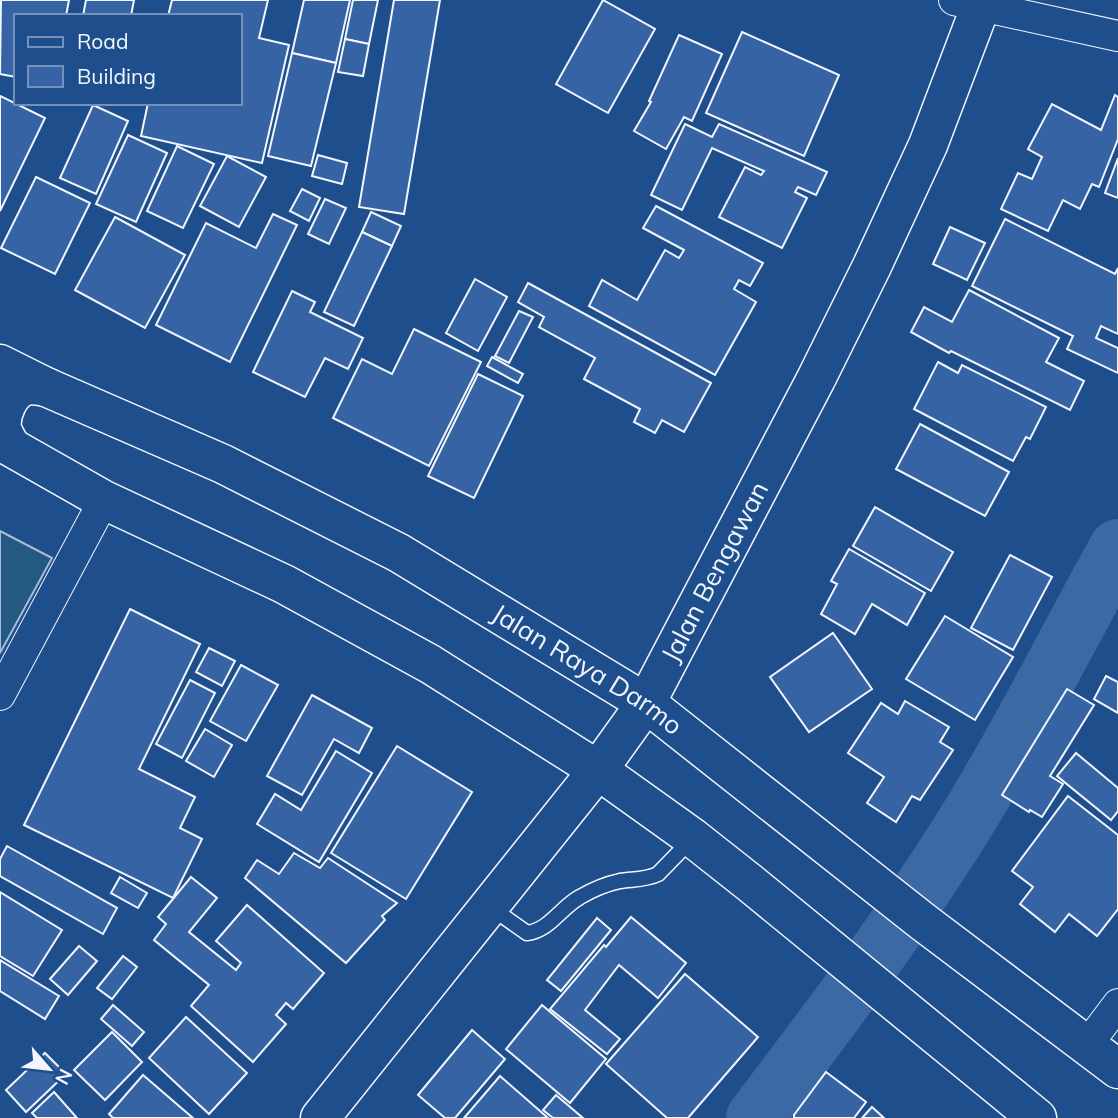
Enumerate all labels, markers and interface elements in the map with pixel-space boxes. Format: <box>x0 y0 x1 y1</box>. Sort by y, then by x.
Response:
legend <box>14 14 242 105</box>
text: Road <box>77 28 128 54</box>
text: Building <box>77 63 156 89</box>
street label: Jalan Bengawan <box>653 476 775 668</box>
street label: Jalan Raya Darmo <box>486 596 690 742</box>
north arrow <box>14 1034 84 1104</box>
text: N <box>50 1065 78 1089</box>

